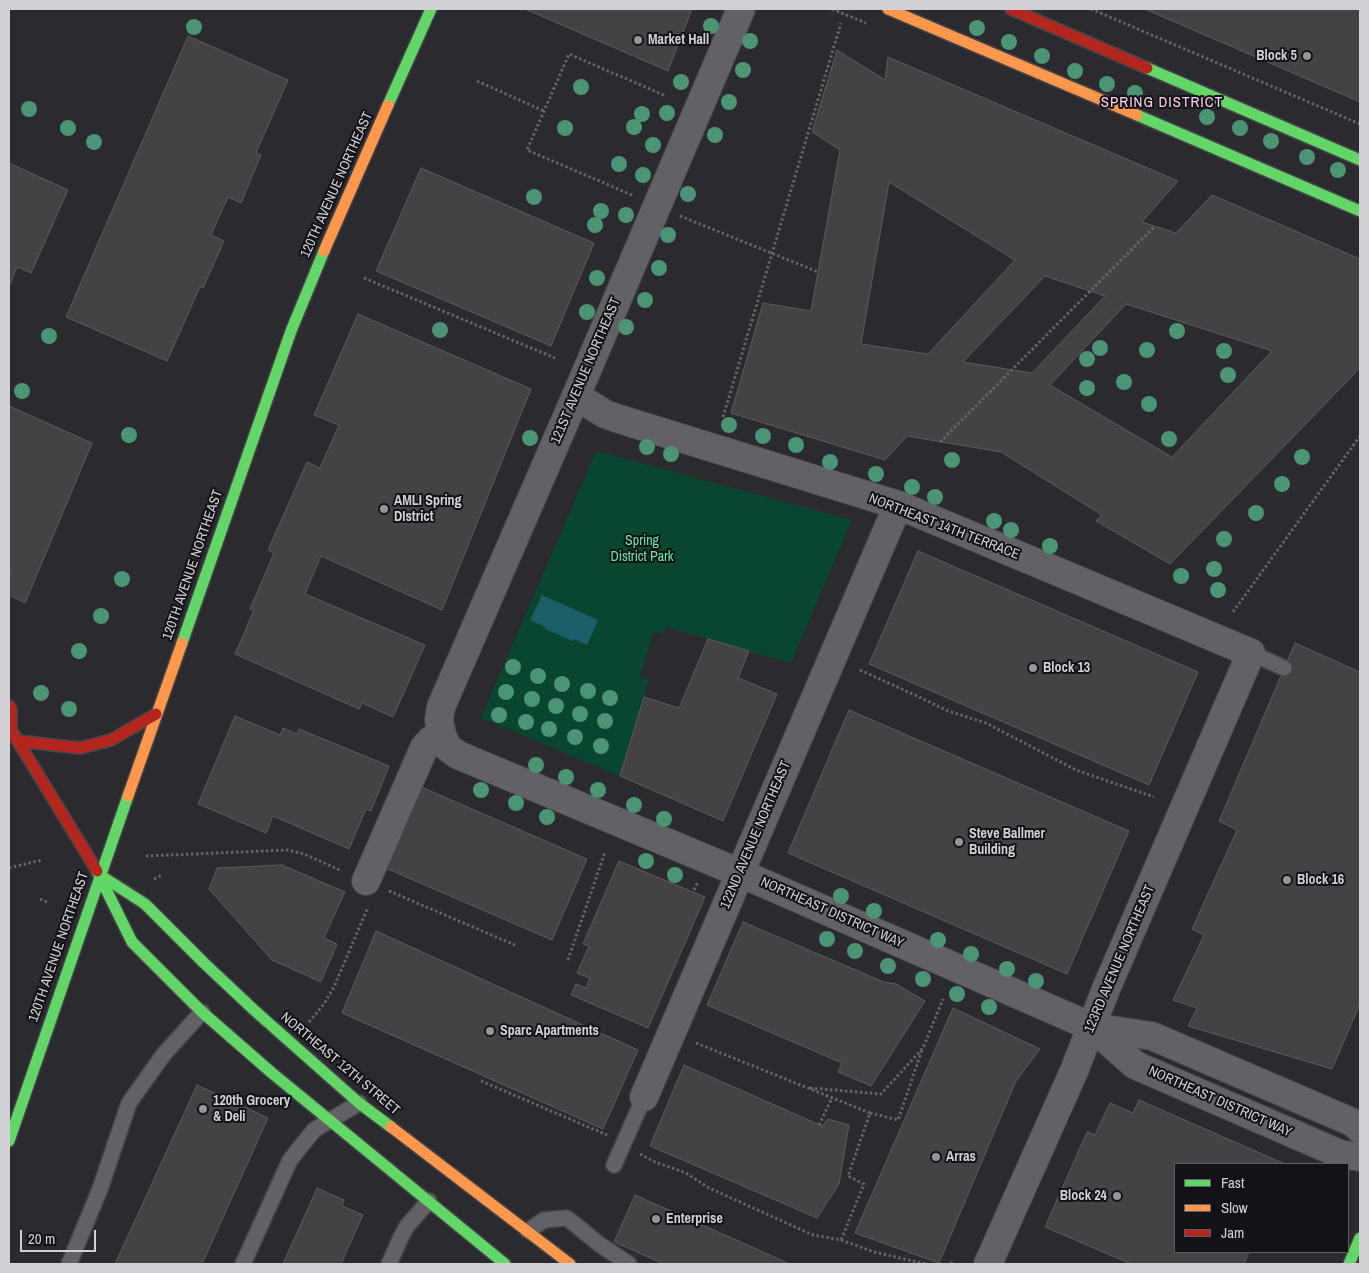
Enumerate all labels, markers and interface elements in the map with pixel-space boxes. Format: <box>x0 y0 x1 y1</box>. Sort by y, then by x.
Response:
place label: Market Hall <box>648 32 709 48</box>
marker: Market Hall <box>632 34 644 46</box>
place label: Block 5 <box>1256 48 1297 64</box>
marker: Block 5 <box>1301 50 1313 62</box>
district label: SPRING DISTRICT <box>1099 94 1225 112</box>
street label: 120TH AVENUE NORTHEAST <box>297 110 377 260</box>
street label: 121ST AVENUE NORTHEAST <box>548 295 624 447</box>
street label: 120TH AVENUE NORTHEAST <box>159 488 227 642</box>
street label: NORTHEAST 14TH TERRACE <box>866 491 1022 563</box>
place label: AMLI Spring DIstrict <box>394 493 462 526</box>
marker: AMLI Spring DIstrict <box>378 503 390 515</box>
park label: Spring District Park <box>610 533 674 566</box>
place label: Block 13 <box>1043 660 1090 676</box>
marker: Block 13 <box>1027 662 1039 674</box>
street label: 122ND AVENUE NORTHEAST <box>717 759 795 911</box>
place label: Steve Ballmer Building <box>969 826 1045 859</box>
marker: Steve Ballmer Building <box>953 836 965 848</box>
street label: 120TH AVENUE NORTHEAST <box>25 870 93 1024</box>
place label: Block 16 <box>1297 872 1344 888</box>
street label: NORTHEAST DISTRICT WAY <box>758 874 906 952</box>
marker: Block 16 <box>1281 874 1293 886</box>
street label: 123RD AVENUE NORTHEAST <box>1081 883 1159 1035</box>
street label: NORTHEAST 12TH STREET <box>277 1009 403 1119</box>
place label: Sparc Apartments <box>500 1023 599 1039</box>
marker: Sparc Apartments <box>484 1025 496 1037</box>
street label: NORTHEAST DISTRICT WAY <box>1146 1063 1294 1141</box>
place label: 120th Grocery & Deli <box>213 1093 290 1126</box>
marker: 120th Grocery & Deli <box>197 1103 209 1115</box>
place label: Arras <box>946 1149 976 1165</box>
marker: Arras <box>930 1151 942 1163</box>
legend <box>1174 1163 1349 1253</box>
text: Fast <box>1221 1172 1244 1193</box>
place label: Block 24 <box>1060 1188 1107 1204</box>
marker: Block 24 <box>1111 1190 1123 1202</box>
text: Slow <box>1221 1197 1248 1218</box>
place label: Enterprise <box>666 1211 723 1227</box>
marker: Enterprise <box>650 1213 662 1225</box>
scale bar <box>22 1220 99 1252</box>
text: Jam <box>1221 1222 1244 1243</box>
text: 20 m <box>28 1228 55 1249</box>

